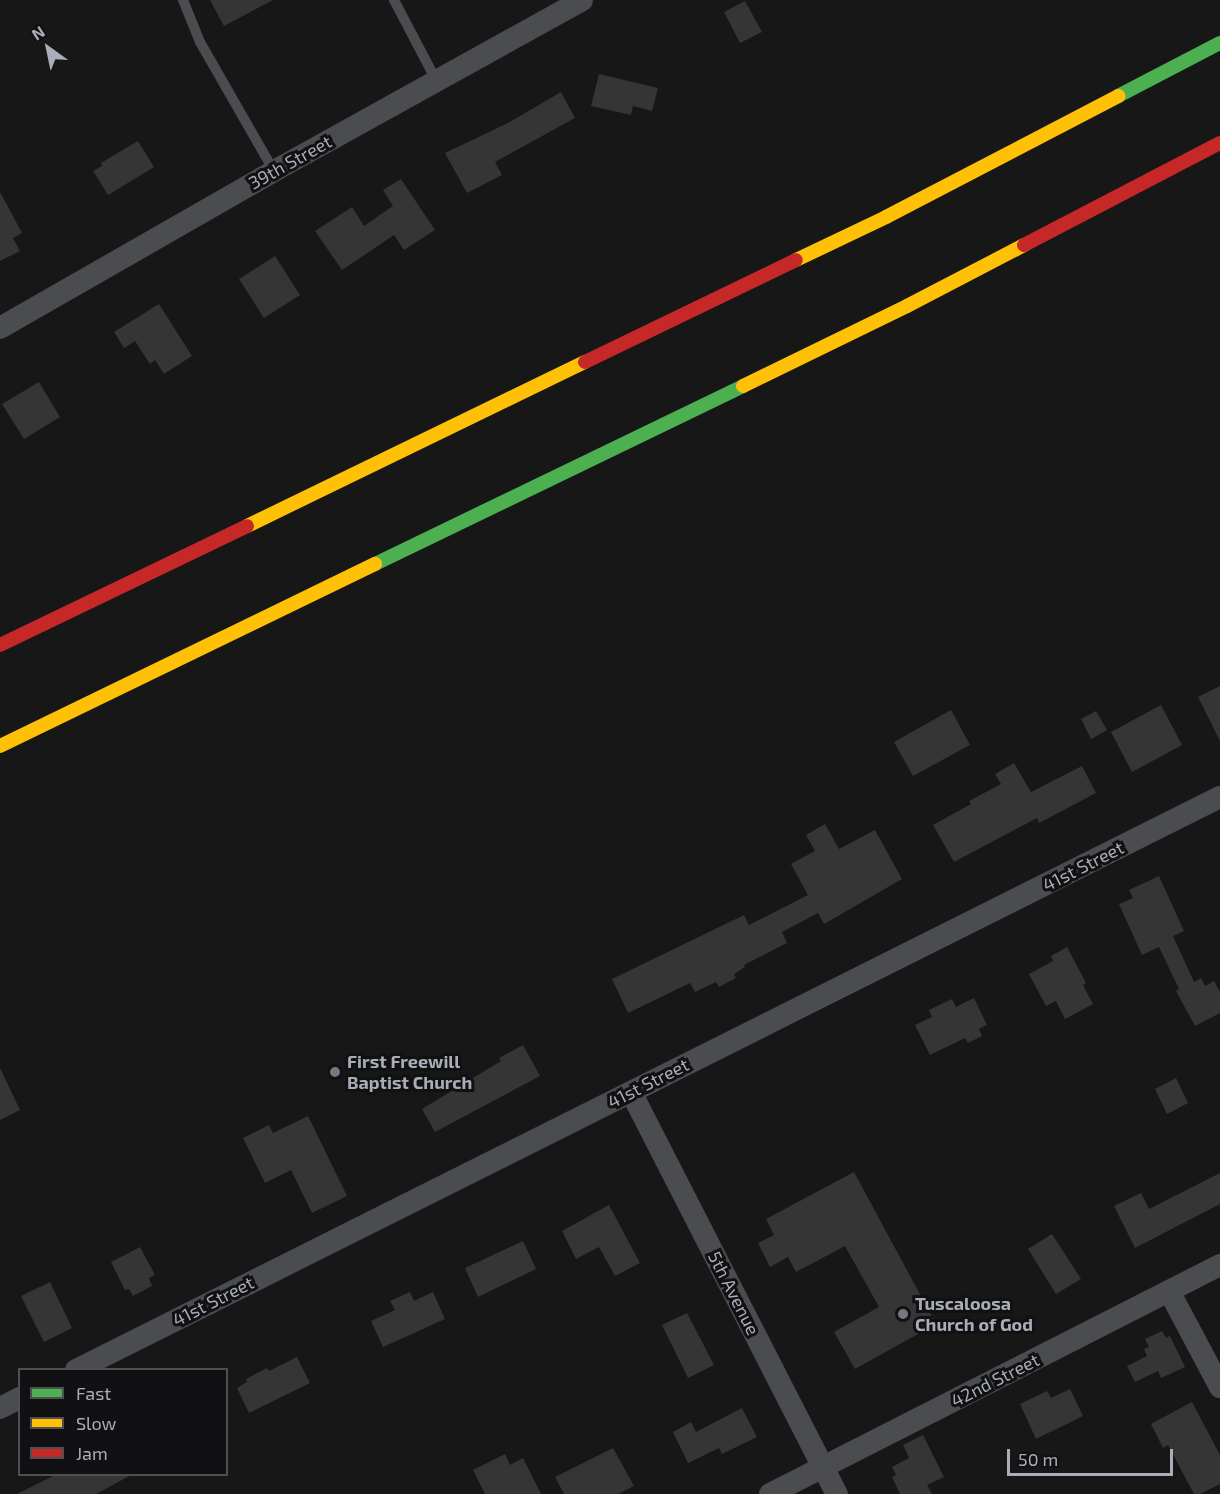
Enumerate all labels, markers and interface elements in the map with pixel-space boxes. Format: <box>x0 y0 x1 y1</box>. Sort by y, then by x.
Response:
north arrow <box>18 18 78 78</box>
text: N <box>28 21 48 44</box>
street label: 39th Street <box>245 130 335 194</box>
street label: 41st Street <box>1039 836 1127 896</box>
place label: First Freewill Baptist Church <box>347 1051 472 1094</box>
street label: 41st Street <box>604 1053 692 1113</box>
marker: First Freewill Baptist Church <box>328 1065 342 1079</box>
street label: 5th Avenue <box>704 1247 764 1339</box>
street label: 41st Street <box>169 1271 257 1331</box>
place label: Tuscaloosa Church of God <box>915 1293 1033 1336</box>
marker: Tuscaloosa Church of God <box>896 1307 910 1321</box>
street label: 42nd Street <box>947 1349 1043 1411</box>
legend <box>18 1368 228 1476</box>
text: Fast <box>76 1382 111 1404</box>
text: Slow <box>76 1412 116 1434</box>
scale bar <box>1010 1437 1176 1475</box>
text: Jam <box>76 1442 108 1464</box>
text: 50 m <box>1018 1448 1058 1470</box>

